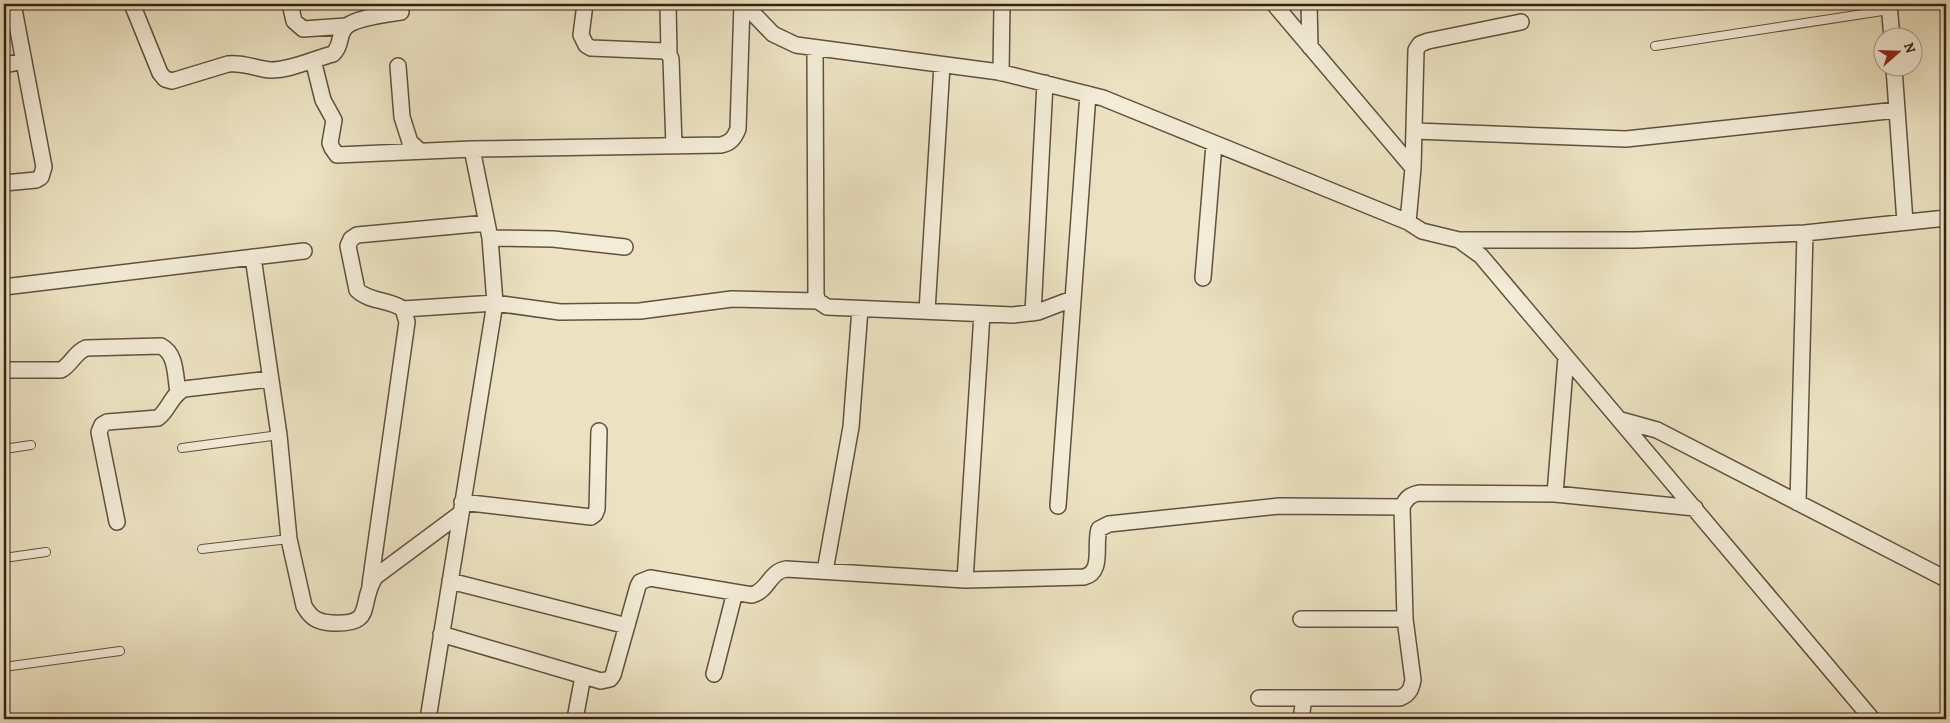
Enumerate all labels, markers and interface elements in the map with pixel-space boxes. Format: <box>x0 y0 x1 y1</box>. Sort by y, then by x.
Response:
north arrow <box>1872 28 1922 78</box>
text: N <box>1899 40 1920 56</box>

